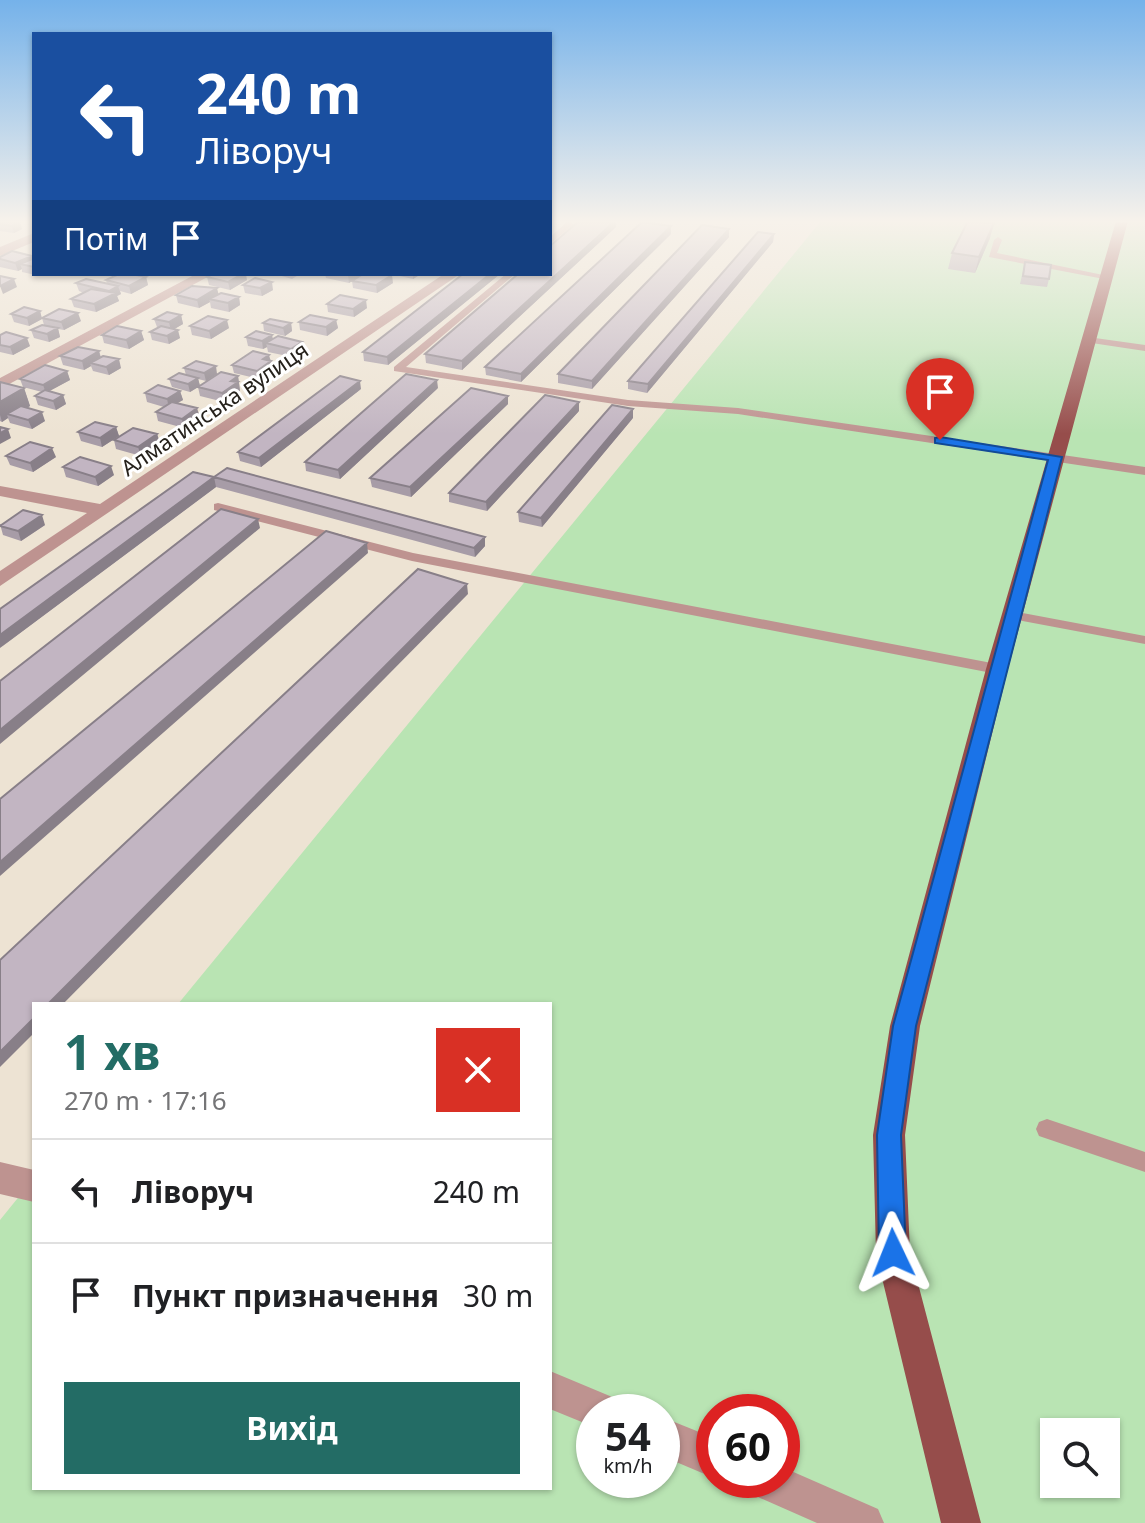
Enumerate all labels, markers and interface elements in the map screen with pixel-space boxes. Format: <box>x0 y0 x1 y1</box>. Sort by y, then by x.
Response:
text: 240 m <box>196 54 361 130</box>
icon: left <box>64 64 168 168</box>
text: Ліворуч <box>196 126 332 175</box>
icon: arrive <box>164 216 208 260</box>
text: Потім <box>64 218 148 259</box>
street label: Алматинська вулиця <box>114 334 314 482</box>
pin <box>906 358 974 440</box>
icon: arrive <box>918 370 962 414</box>
text: 1 хв <box>64 1019 160 1084</box>
button: close <box>436 1028 520 1112</box>
text: 270 m · 17:16 <box>64 1082 227 1118</box>
icon: left <box>64 1169 108 1213</box>
text: Ліворуч <box>132 1171 254 1212</box>
text: 240 m <box>433 1171 520 1212</box>
position arrow <box>851 1211 935 1295</box>
icon: arrive <box>64 1273 108 1317</box>
text: Пункт призначення <box>132 1275 439 1316</box>
text: 30 m <box>463 1275 533 1316</box>
button: Вихід <box>64 1382 520 1474</box>
speed limit sign: 60 <box>696 1394 800 1498</box>
text: 54 <box>605 1408 651 1463</box>
map controls <box>1040 1418 1120 1498</box>
button: search <box>1040 1418 1120 1498</box>
text: km/h <box>603 1452 653 1479</box>

